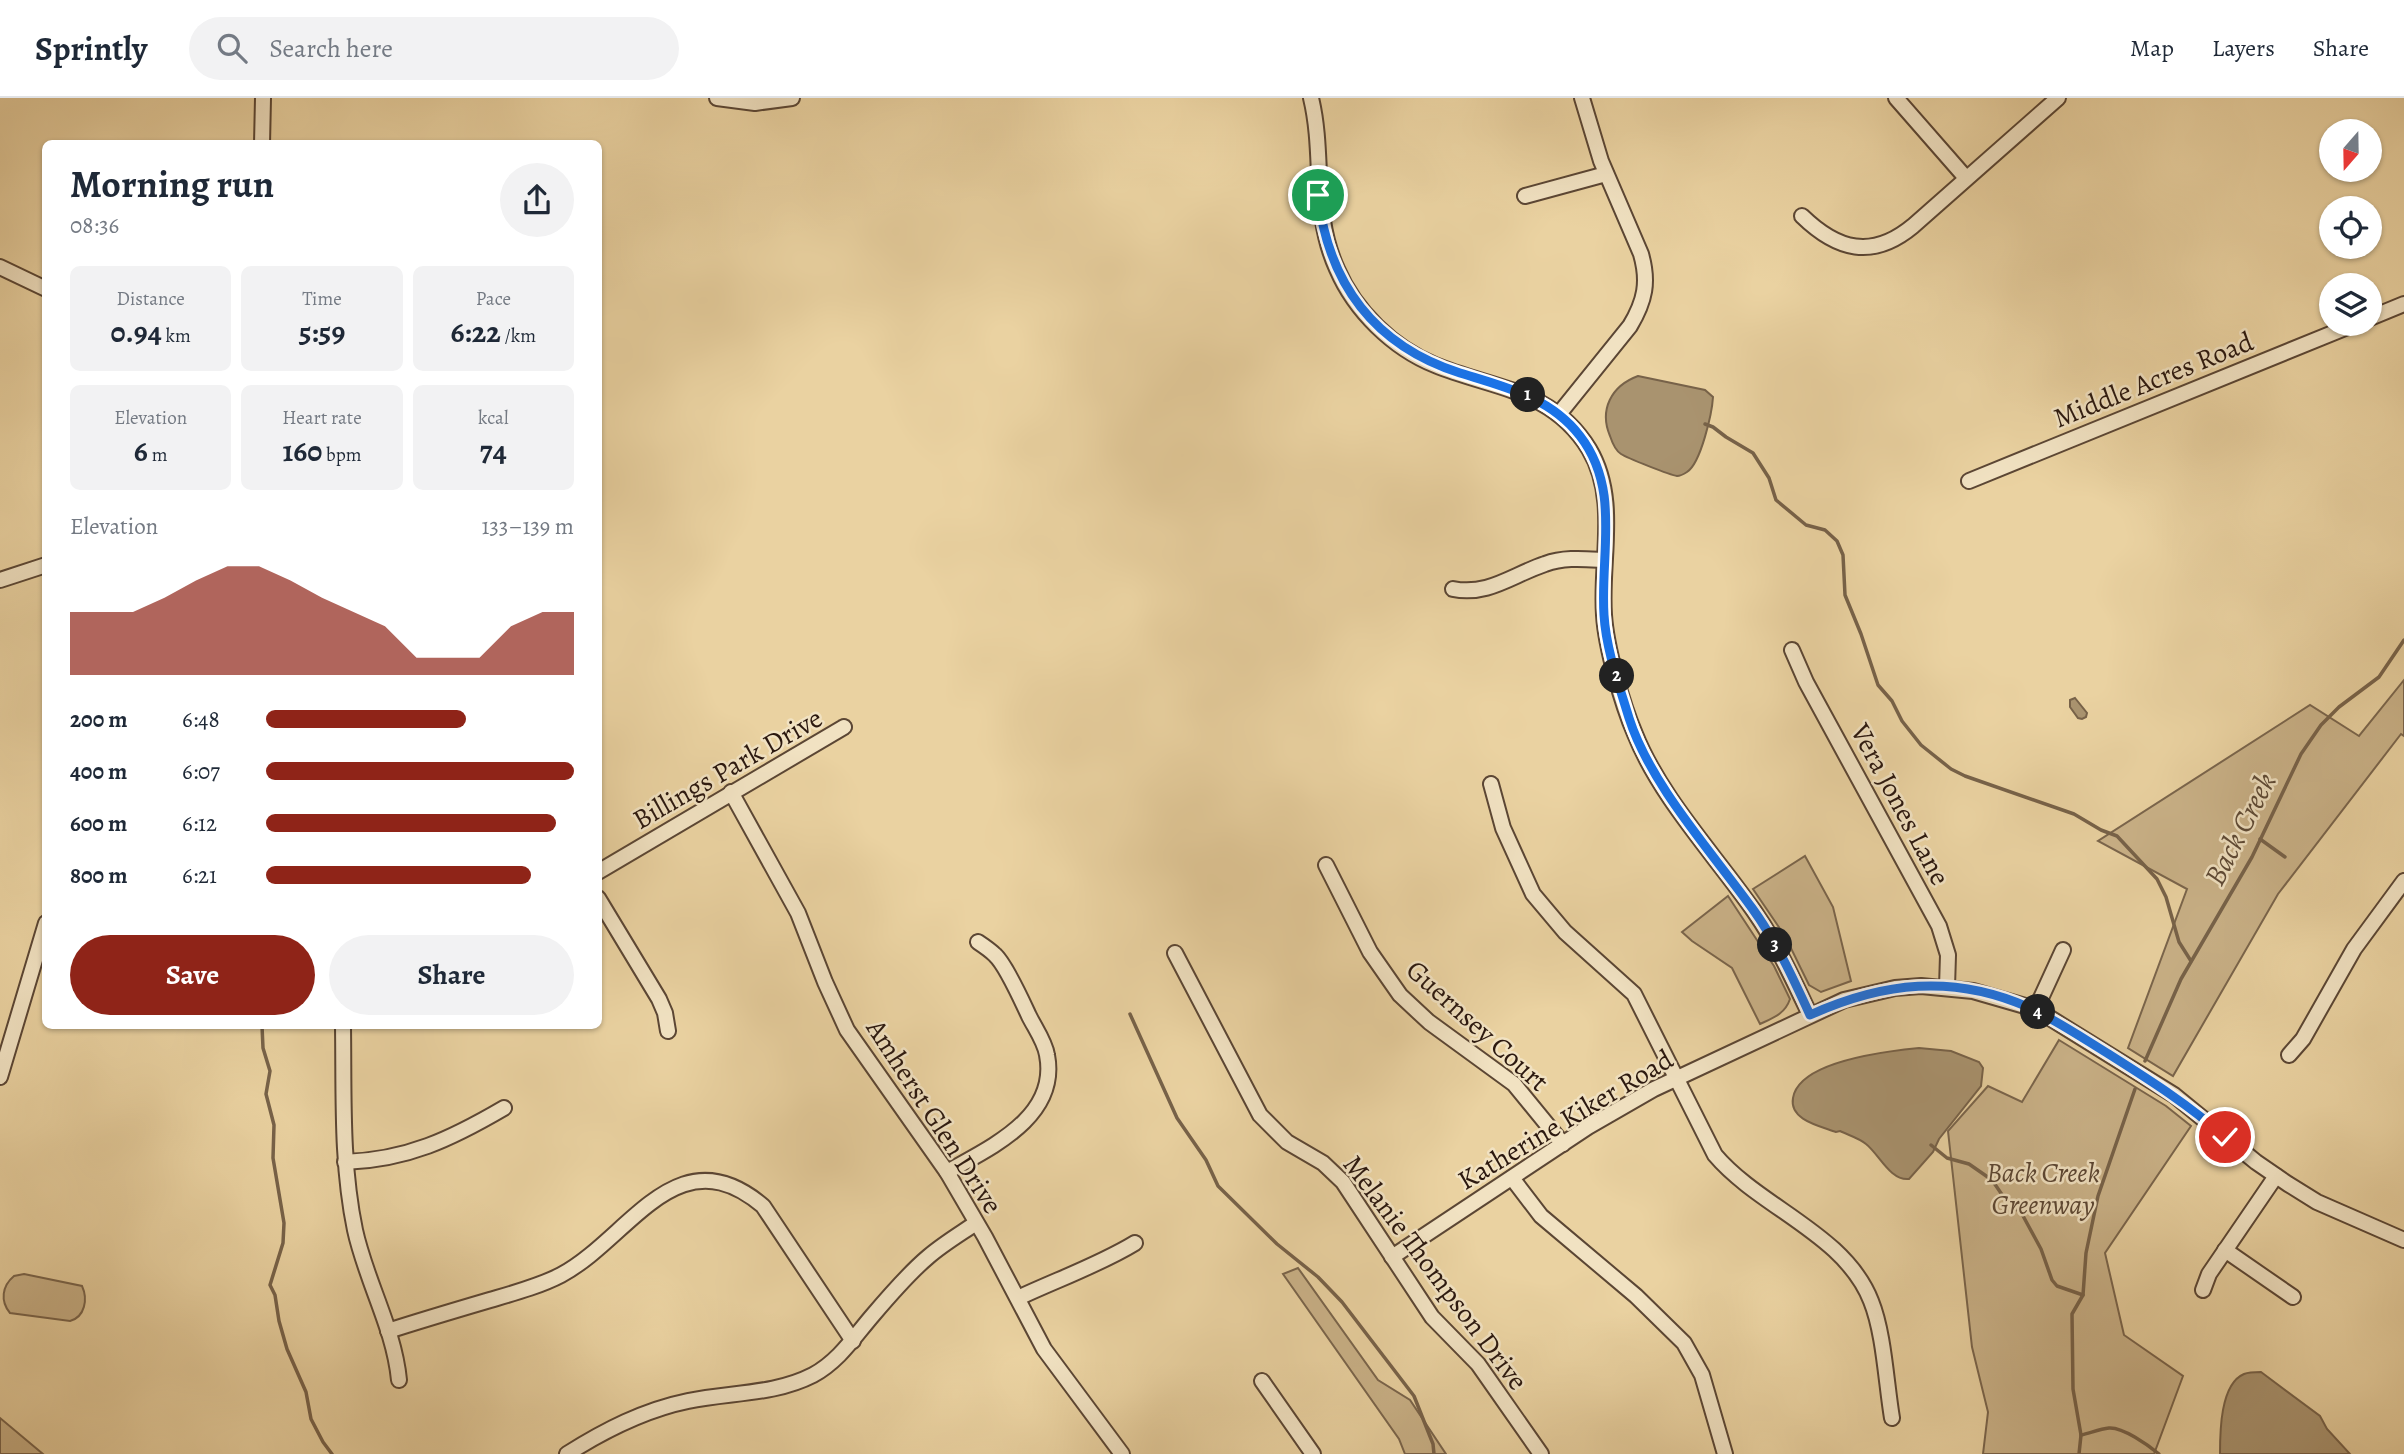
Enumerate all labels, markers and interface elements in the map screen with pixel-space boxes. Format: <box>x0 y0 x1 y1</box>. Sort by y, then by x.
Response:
search box <box>189 17 679 80</box>
text: Sprintly <box>35 26 147 71</box>
icon: search <box>213 29 251 67</box>
text: Search here <box>269 31 393 66</box>
text: Map <box>2130 32 2174 64</box>
text: Layers <box>2212 32 2275 64</box>
text: Share <box>2313 32 2369 64</box>
north arrow <box>2319 119 2382 182</box>
map controls <box>2319 119 2382 336</box>
text: Morning run <box>70 158 274 210</box>
button: share <box>500 163 574 237</box>
pin <box>1288 165 1348 225</box>
icon: arrive <box>1299 176 1337 214</box>
button: locate <box>2319 196 2382 259</box>
text: 08:36 <box>70 210 119 241</box>
button: layers <box>2319 273 2382 336</box>
text: Distance <box>117 286 185 312</box>
text: Time <box>302 286 342 312</box>
text: Pace <box>476 286 511 312</box>
text: 0.94 <box>110 312 162 352</box>
text: 5:59 <box>299 312 345 352</box>
text: 6:22 <box>451 312 501 352</box>
street label: Middle Acres Road <box>2048 322 2260 437</box>
text: km <box>162 323 191 349</box>
text: /km <box>501 323 536 349</box>
pin: 1 <box>1510 378 1546 412</box>
text: 1 <box>1524 381 1531 407</box>
text: Elevation <box>114 405 187 431</box>
text: Heart rate <box>282 405 362 431</box>
text: kcal <box>478 405 509 431</box>
text: 6 <box>134 431 148 471</box>
text: 160 <box>282 431 322 471</box>
text: 74 <box>480 431 507 471</box>
text: m <box>148 442 167 468</box>
text: bpm <box>322 442 362 468</box>
text: Elevation <box>70 511 158 542</box>
text: 133–139 m <box>481 511 574 542</box>
pin: 2 <box>1600 658 1634 694</box>
text: 2 <box>1612 662 1621 688</box>
street label: Billings Park Drive <box>626 699 829 839</box>
text: 200 m <box>70 704 128 735</box>
text: 6:48 <box>182 704 220 735</box>
street label: Vera Jones Lane <box>1841 716 1959 892</box>
text: 400 m <box>70 756 127 787</box>
text: 6:07 <box>182 756 220 787</box>
water label: Back Creek <box>2195 766 2285 892</box>
text: 600 m <box>70 808 127 839</box>
text: 6:12 <box>182 808 217 839</box>
text: 800 m <box>70 860 127 891</box>
text: 6:21 <box>182 860 217 891</box>
pin: 3 <box>1758 928 1792 962</box>
text: 3 <box>1770 931 1779 957</box>
button: Save <box>70 935 315 1015</box>
button: Share <box>329 935 574 1015</box>
street label: Guernsey Court <box>1398 951 1557 1100</box>
pin: 4 <box>2021 995 2056 1030</box>
text: 4 <box>2033 998 2042 1024</box>
street label: Amherst Glen Drive <box>856 1011 1011 1221</box>
street label: Katherine Kiker Road <box>1451 1040 1681 1199</box>
pin <box>2195 1107 2255 1167</box>
icon: check <box>2206 1118 2244 1156</box>
street label: Melanie Thompson Drive <box>1334 1147 1536 1398</box>
park label: Back Creek Greenway <box>1986 1154 2100 1224</box>

